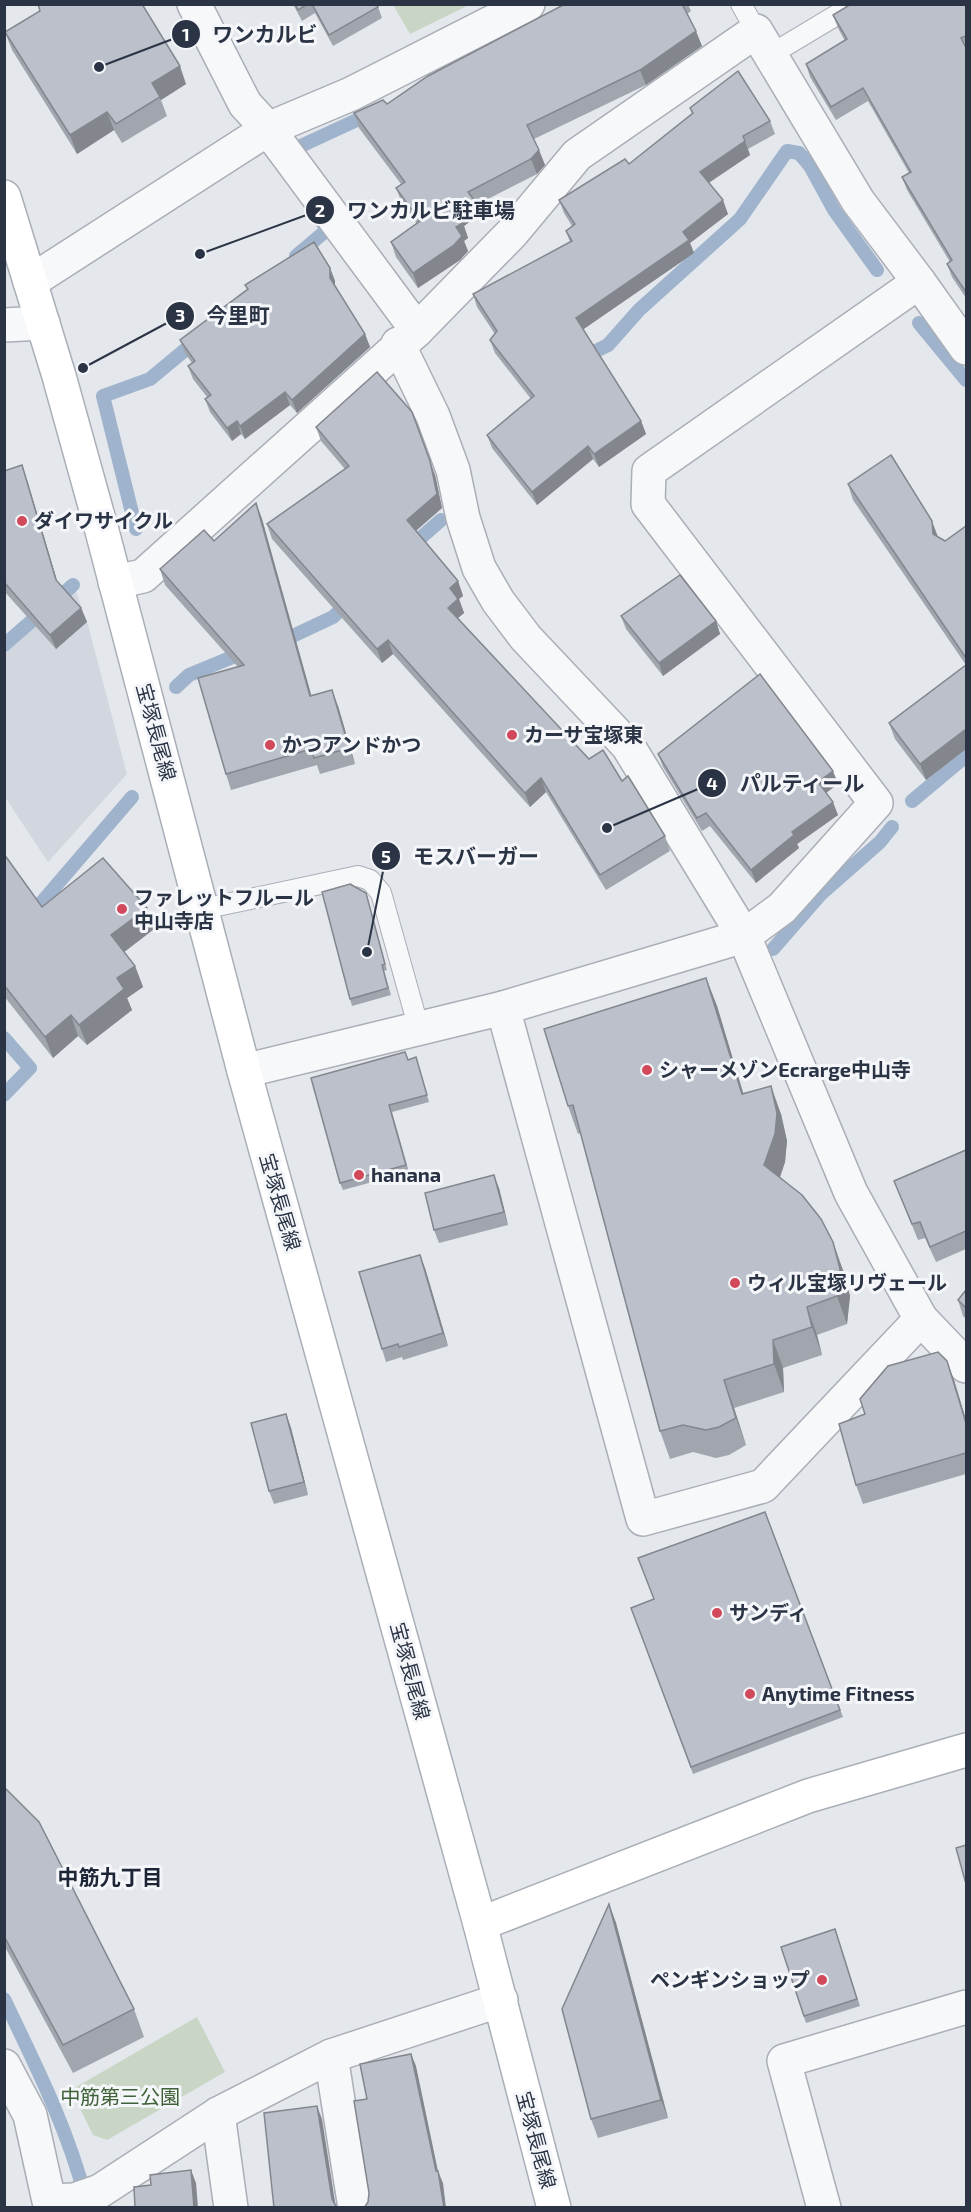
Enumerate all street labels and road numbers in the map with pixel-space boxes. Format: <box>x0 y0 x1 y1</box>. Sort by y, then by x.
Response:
street label: 宝塚長尾線 <box>132 680 181 783</box>
street label: 宝塚長尾線 <box>256 1150 306 1253</box>
street label: 宝塚長尾線 <box>386 1619 435 1722</box>
street label: 宝塚長尾線 <box>512 2088 561 2191</box>

